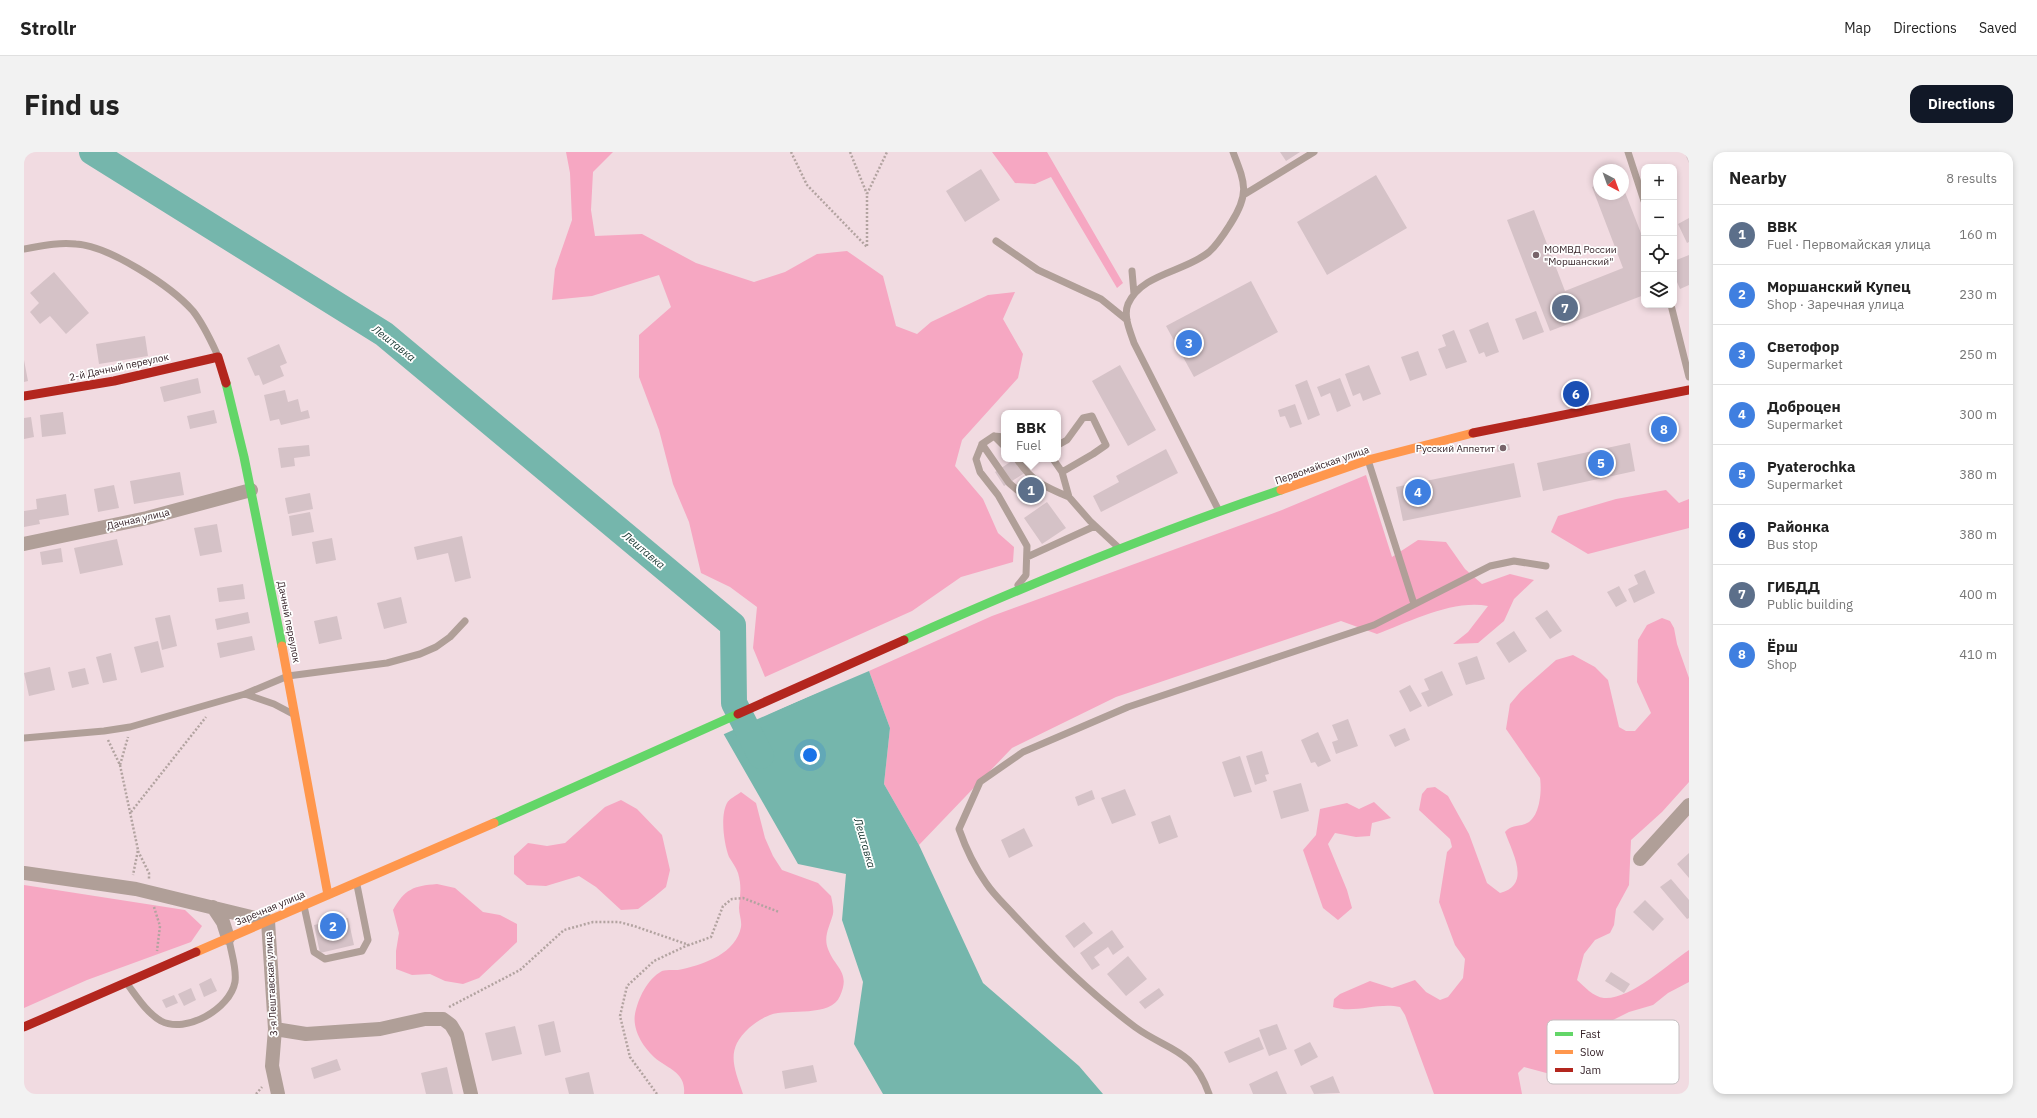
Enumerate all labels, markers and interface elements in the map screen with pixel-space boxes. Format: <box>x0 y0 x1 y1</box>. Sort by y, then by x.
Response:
text: Strollr <box>20 16 76 40</box>
text: Map <box>1844 19 1871 37</box>
text: Directions <box>1893 19 1957 37</box>
text: Saved <box>1979 19 2017 37</box>
button: Directions <box>1910 85 2013 123</box>
text: Find us <box>24 86 120 123</box>
north arrow <box>1593 164 1629 200</box>
map controls <box>1641 164 1677 308</box>
button: + <box>1641 164 1677 200</box>
text: Nearby <box>1729 167 1787 189</box>
text: 8 results <box>1946 170 1997 187</box>
button: − <box>1641 200 1677 236</box>
text: ВВК <box>1767 217 1797 236</box>
text: 1 <box>1738 226 1746 243</box>
text: 160 m <box>1959 226 1997 243</box>
button: locate <box>1641 236 1677 272</box>
text: Fuel · Первомайская улица <box>1767 236 1931 253</box>
place label: МОМВД России "Моршанский" <box>1544 243 1617 268</box>
marker: МОМВД России "Моршанский" <box>1531 250 1541 260</box>
button: layers <box>1641 272 1677 308</box>
text: Моршанский Купец <box>1767 277 1910 296</box>
text: 2 <box>1738 286 1746 303</box>
text: 230 m <box>1959 286 1997 303</box>
pin: 7 <box>1552 293 1578 323</box>
text: Shop · Заречная улица <box>1767 296 1904 313</box>
water label: Лештавка <box>369 321 418 364</box>
pin: 3 <box>1176 328 1202 358</box>
text: Светофор <box>1767 337 1839 356</box>
text: 3 <box>1738 346 1746 363</box>
text: 250 m <box>1959 346 1997 363</box>
street label: 2-й Дачный переулок <box>68 350 170 384</box>
text: Supermarket <box>1767 356 1843 373</box>
pin: 6 <box>1563 379 1589 409</box>
text: Доброцен <box>1767 397 1841 416</box>
text: 4 <box>1738 406 1746 423</box>
text: 300 m <box>1959 406 1997 423</box>
popup <box>1001 410 1061 462</box>
pin: 8 <box>1651 414 1677 444</box>
text: Supermarket <box>1767 416 1843 433</box>
text: ВВК <box>1016 418 1046 437</box>
text: Fuel <box>1016 437 1041 454</box>
place label: Русский Аппетит <box>1416 442 1495 455</box>
street label: Первомайская улица <box>1273 443 1371 487</box>
marker: Русский Аппетит <box>1498 443 1508 453</box>
pin: 5 <box>1588 448 1614 478</box>
text: Pyaterochka <box>1767 457 1856 476</box>
text: 5 <box>1738 466 1746 483</box>
text: 380 m <box>1959 466 1997 483</box>
pin: 1 <box>1018 475 1044 505</box>
text: Supermarket <box>1767 476 1843 493</box>
pin: 4 <box>1405 477 1431 507</box>
street label: Дачная улица <box>105 505 172 533</box>
text: Районка <box>1767 517 1829 536</box>
text: 6 <box>1738 526 1746 543</box>
text: 380 m <box>1959 526 1997 543</box>
water label: Лештавка <box>619 528 668 572</box>
text: Bus stop <box>1767 536 1818 553</box>
text: ГИБДД <box>1767 577 1820 596</box>
street label: Дачный переулок <box>275 580 303 665</box>
text: 7 <box>1738 586 1746 603</box>
text: 400 m <box>1959 586 1997 603</box>
text: Public building <box>1767 596 1853 613</box>
text: Ёрш <box>1767 637 1798 656</box>
text: 8 <box>1738 646 1746 663</box>
text: 410 m <box>1959 646 1997 663</box>
text: Shop <box>1767 656 1797 673</box>
your location <box>800 745 820 765</box>
water label: Лештавка <box>851 816 879 869</box>
street label: Заречная улица <box>233 887 307 929</box>
pin: 2 <box>320 911 346 941</box>
street label: 3-я Лештавская улица <box>262 931 280 1037</box>
legend <box>1547 1020 1679 1084</box>
text: Fast <box>1580 1027 1601 1041</box>
text: Slow <box>1580 1045 1604 1059</box>
text: Jam <box>1580 1063 1601 1077</box>

